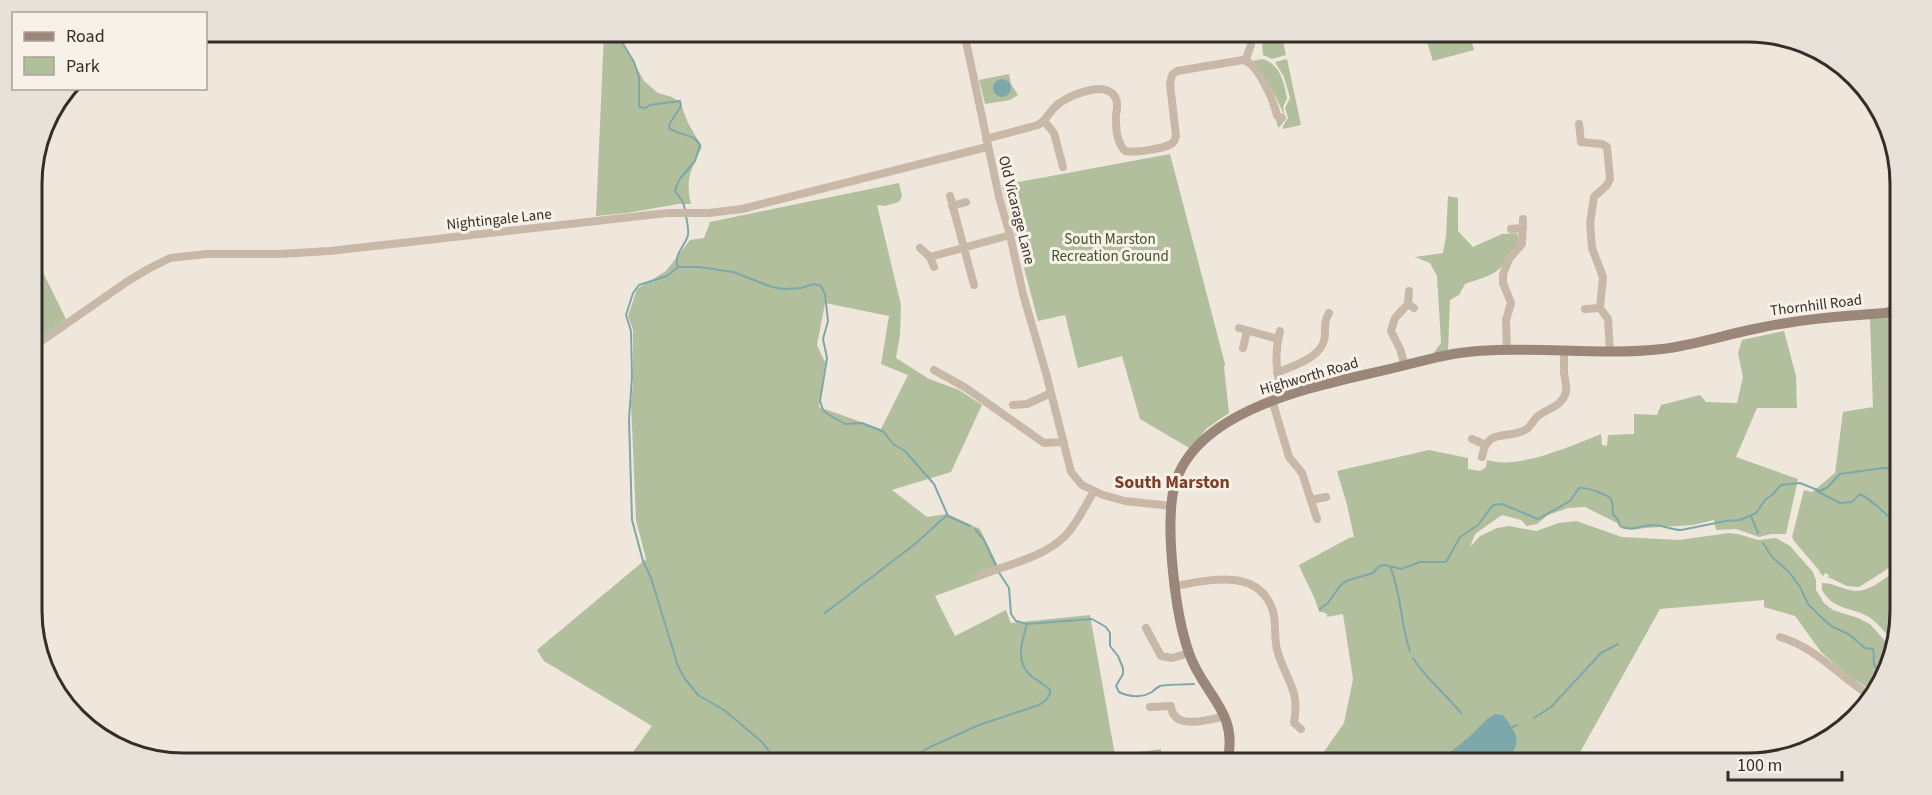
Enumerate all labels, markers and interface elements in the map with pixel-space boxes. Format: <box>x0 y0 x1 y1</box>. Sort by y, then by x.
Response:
legend <box>12 12 207 90</box>
text: Road <box>66 24 105 49</box>
text: Park <box>66 54 100 79</box>
street label: Old Vicarage Lane <box>993 153 1040 267</box>
street label: Nightingale Lane <box>445 204 553 235</box>
park label: South Marston Recreation Ground <box>1051 229 1169 267</box>
street label: Thornhill Road <box>1769 289 1863 322</box>
street label: Highworth Road <box>1257 352 1361 401</box>
district label: South Marston <box>1114 470 1230 495</box>
scale bar <box>1728 744 1842 782</box>
text: 100 m <box>1737 753 1782 778</box>

